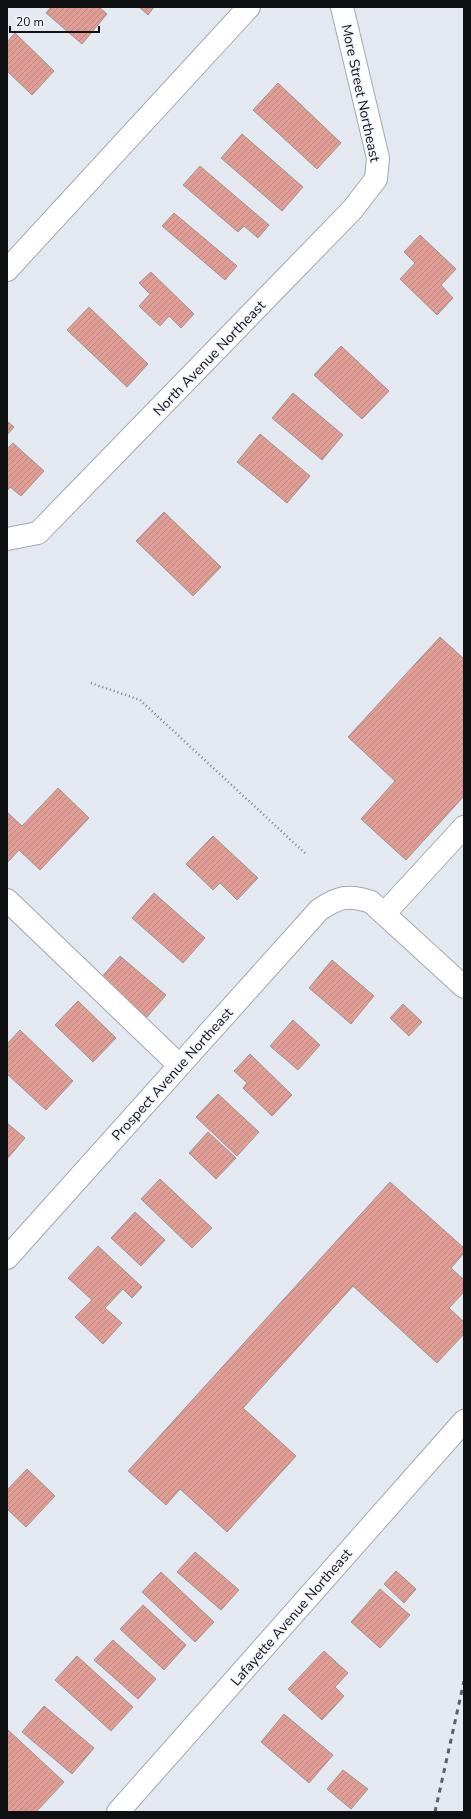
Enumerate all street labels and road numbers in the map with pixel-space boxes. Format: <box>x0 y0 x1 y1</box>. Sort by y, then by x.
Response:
street label: More Street Northeast <box>337 22 384 164</box>
street label: North Avenue Northeast <box>149 296 270 420</box>
street label: Prospect Avenue Northeast <box>107 1004 237 1145</box>
street label: Lafayette Avenue Northeast <box>226 1545 356 1690</box>

